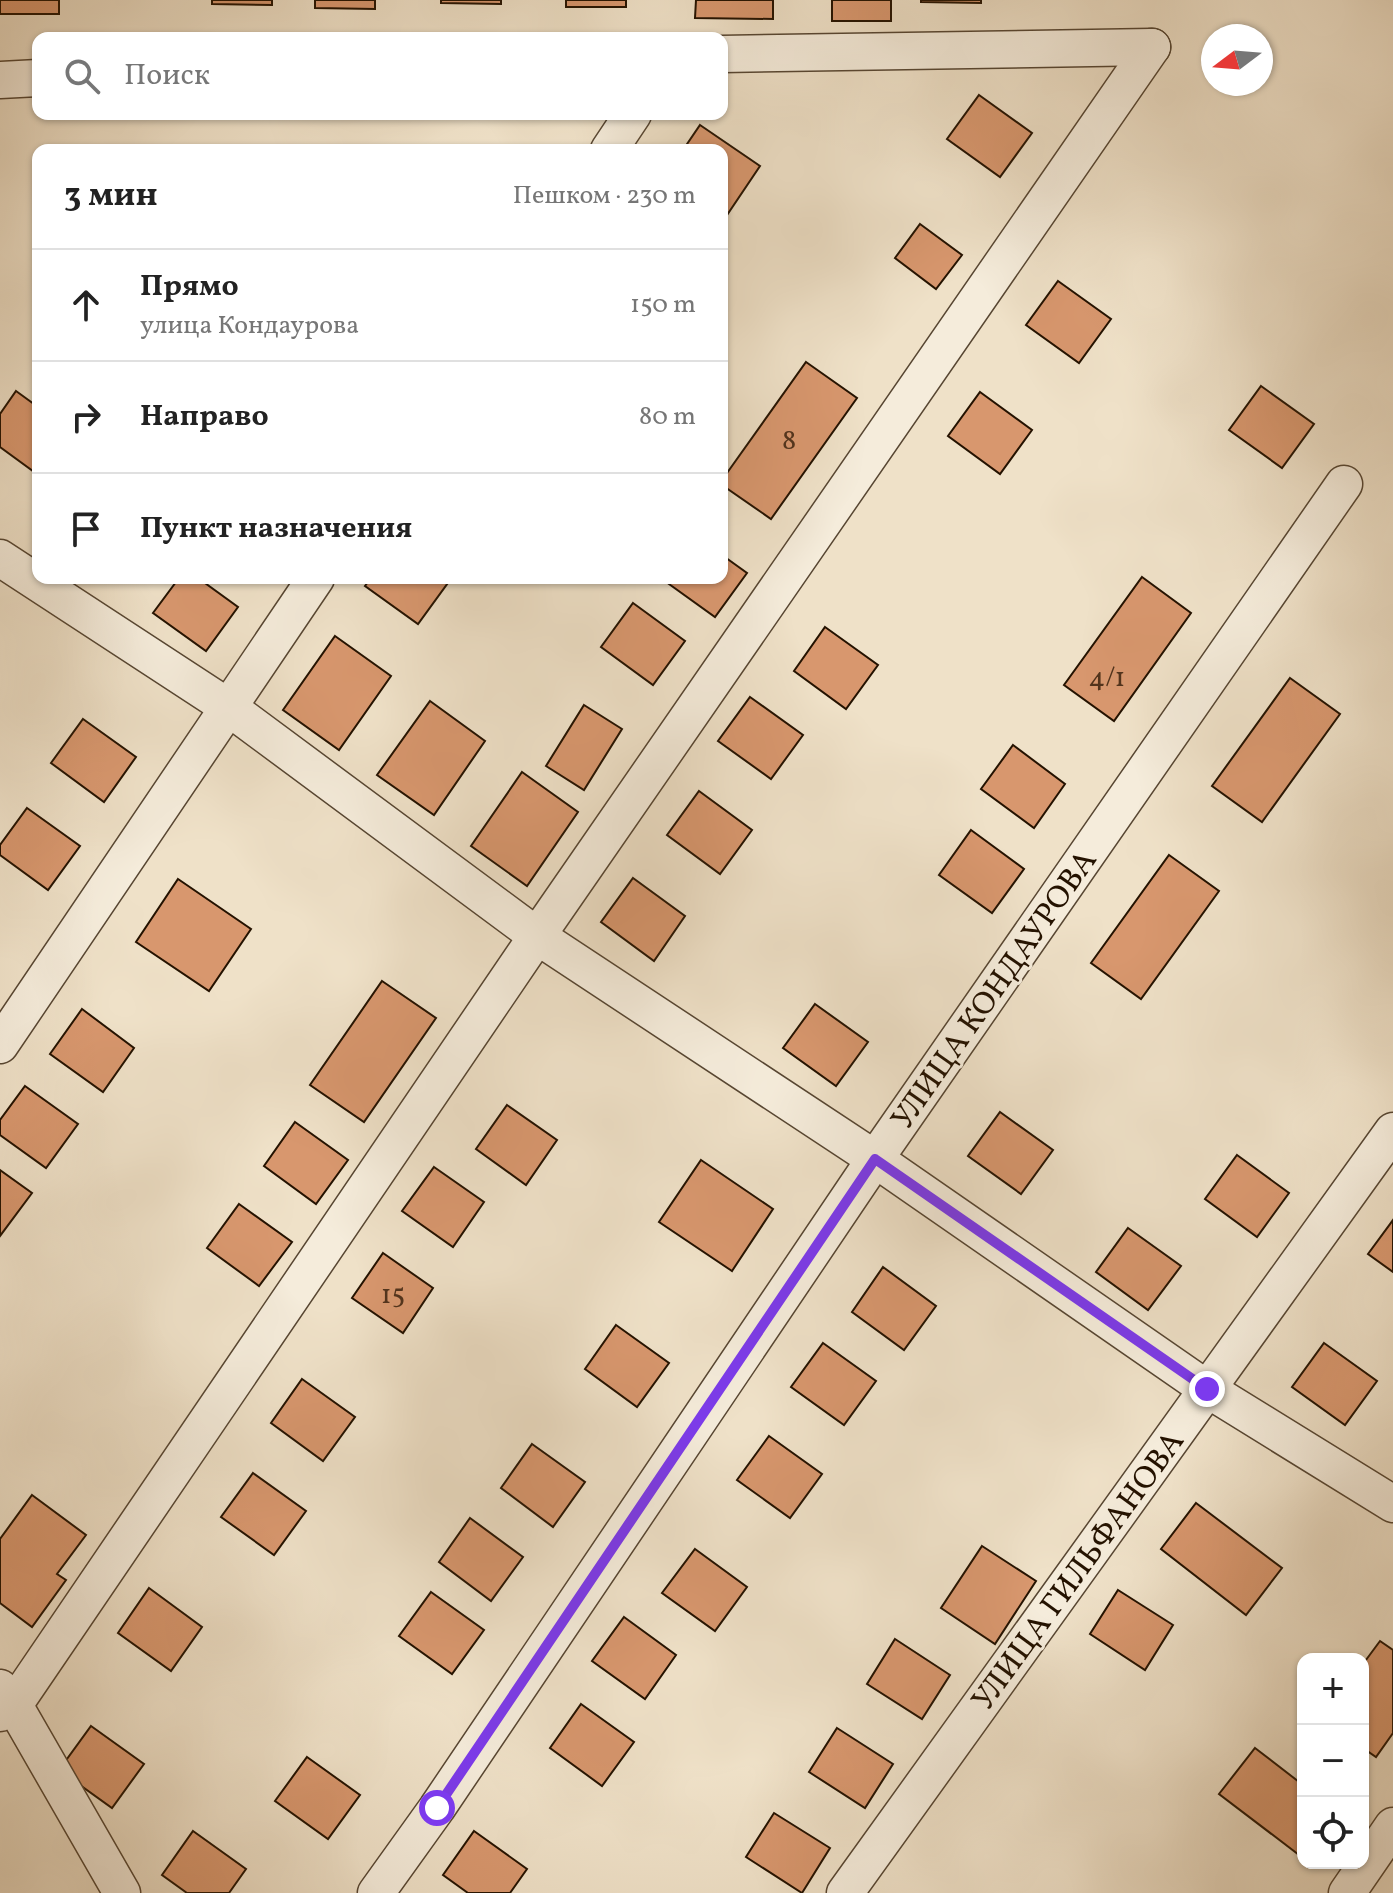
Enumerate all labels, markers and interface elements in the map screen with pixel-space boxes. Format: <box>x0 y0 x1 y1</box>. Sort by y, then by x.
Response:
north arrow <box>1201 24 1273 96</box>
search box <box>32 32 728 120</box>
icon: search <box>60 54 104 98</box>
text: Поиск <box>124 55 210 97</box>
text: 3 мин <box>64 173 158 220</box>
text: Пешком · 230 m <box>513 178 696 214</box>
text: Прямо <box>140 266 239 308</box>
icon: ahead <box>64 283 108 327</box>
text: 150 m <box>630 287 696 323</box>
text: улица Кондаурова <box>140 308 359 344</box>
icon: right <box>64 395 108 439</box>
text: Направо <box>140 396 269 438</box>
text: 80 m <box>639 399 696 435</box>
house number: 8 <box>782 422 796 461</box>
icon: arrive <box>64 507 108 551</box>
text: Пункт назначения <box>140 508 412 550</box>
house number: 4/1 <box>1089 659 1125 698</box>
street label: УЛИЦА КОНДАУРОВА <box>882 842 1109 1139</box>
house number: 15 <box>381 1276 405 1315</box>
route end <box>1189 1371 1225 1407</box>
street label: УЛИЦА ГИЛЬФАНОВА <box>963 1423 1196 1721</box>
map controls <box>1297 1653 1369 1869</box>
button: + <box>1297 1653 1369 1725</box>
button: − <box>1297 1725 1369 1797</box>
route start <box>419 1790 455 1826</box>
button: locate <box>1297 1797 1369 1869</box>

